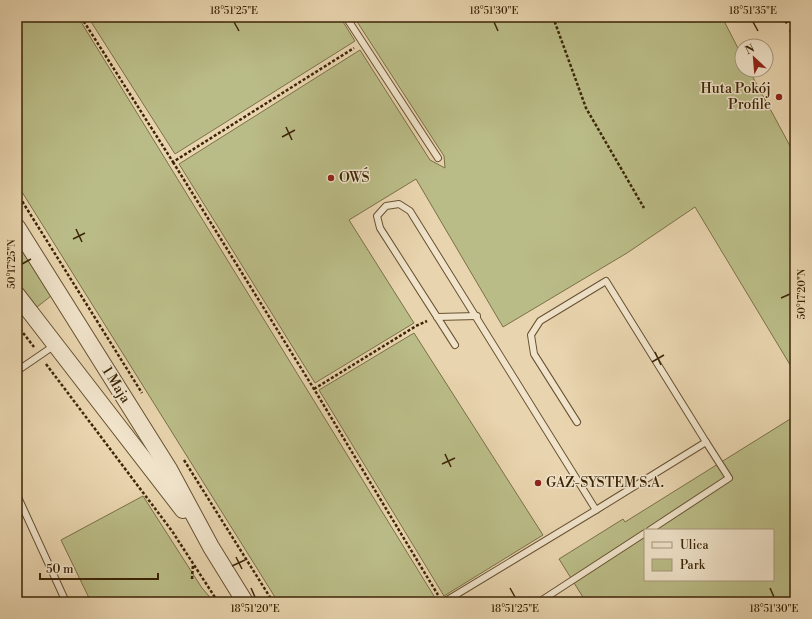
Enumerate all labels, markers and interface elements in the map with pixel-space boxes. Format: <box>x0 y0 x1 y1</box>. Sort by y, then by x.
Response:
text: 18°51'25"E <box>210 5 258 17</box>
text: 18°51'30"E <box>470 5 519 17</box>
text: 18°51'35"E <box>729 5 777 17</box>
north arrow <box>734 38 774 78</box>
text: N <box>743 42 757 58</box>
place label: Huta Pokój Profile <box>701 80 771 114</box>
marker: Huta Pokój Profile <box>774 92 784 102</box>
place label: OWŚ <box>339 167 370 187</box>
marker: OWŚ <box>326 173 336 183</box>
text: 50°17'25"N <box>6 239 18 289</box>
text: 50°17'20"N <box>796 268 808 319</box>
street label: 1 Maja <box>98 363 135 407</box>
place label: GAZ-SYSTEM S.A. <box>546 474 664 492</box>
marker: GAZ-SYSTEM S.A. <box>533 478 543 488</box>
legend <box>644 529 774 581</box>
text: Ulica <box>680 538 709 553</box>
scale bar <box>40 555 158 581</box>
text: Park <box>680 558 706 573</box>
text: 50 m <box>46 562 74 577</box>
text: 18°51'20"E <box>230 603 280 615</box>
text: 18°51'25"E <box>491 603 539 615</box>
text: 18°51'30"E <box>750 603 799 615</box>

